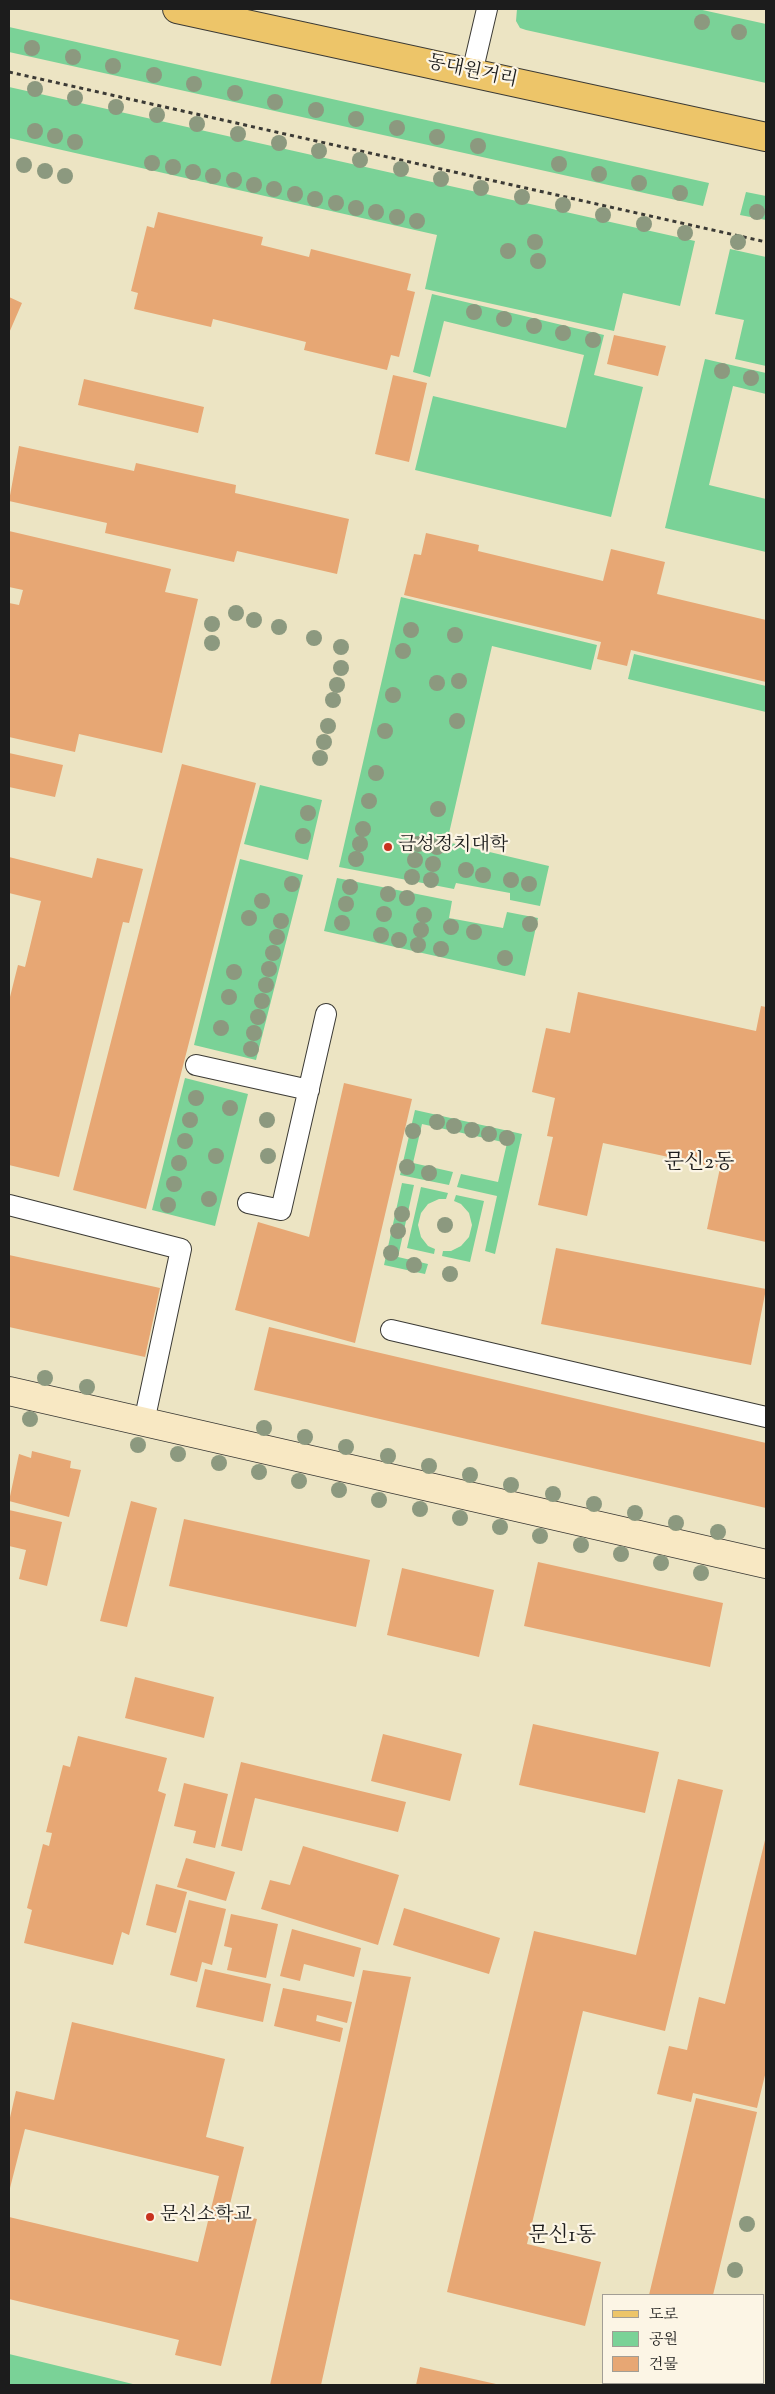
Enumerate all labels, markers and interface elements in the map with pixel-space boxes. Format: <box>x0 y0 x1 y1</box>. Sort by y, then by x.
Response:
street label: 동대원거리 <box>425 52 519 94</box>
place label: 금성정치대학 <box>398 836 508 858</box>
marker: 금성정치대학 <box>382 841 394 853</box>
district label: 문신2동 <box>664 1151 734 1177</box>
place label: 문신소학교 <box>160 2206 252 2228</box>
marker: 문신소학교 <box>144 2211 156 2223</box>
district label: 문신1동 <box>528 2224 596 2250</box>
legend <box>602 2294 765 2384</box>
text: 도로 <box>649 2305 678 2326</box>
text: 공원 <box>649 2330 678 2351</box>
text: 건물 <box>649 2355 678 2376</box>

